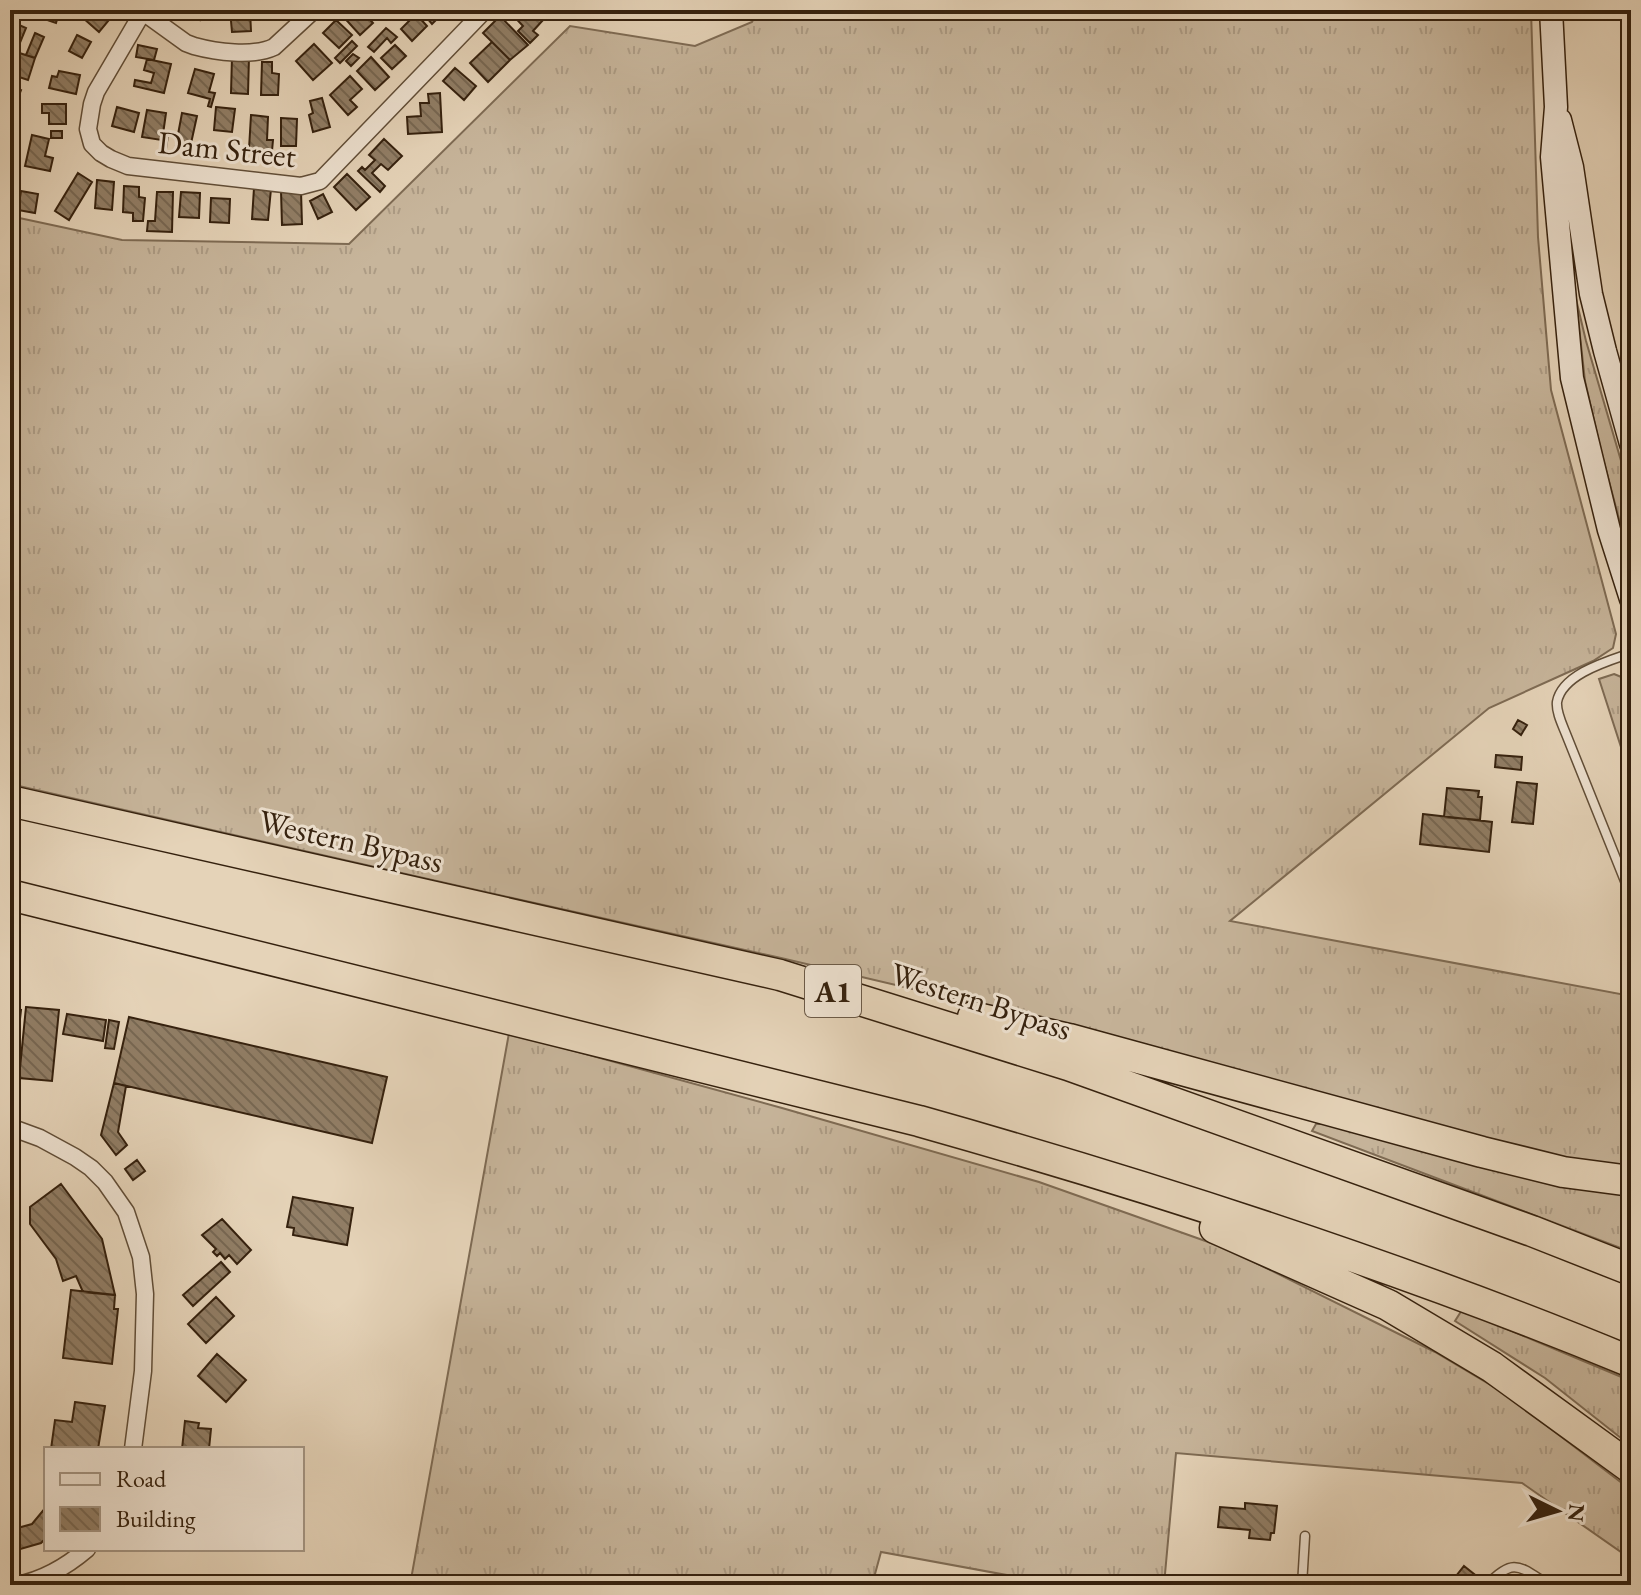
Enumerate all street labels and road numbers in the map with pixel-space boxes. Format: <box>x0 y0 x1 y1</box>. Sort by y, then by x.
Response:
street label: Dam Street <box>156 121 298 177</box>
street label: Western Bypass <box>255 799 447 883</box>
street label: Western Bypass <box>885 952 1077 1050</box>
road number: A1 <box>805 965 861 1017</box>

